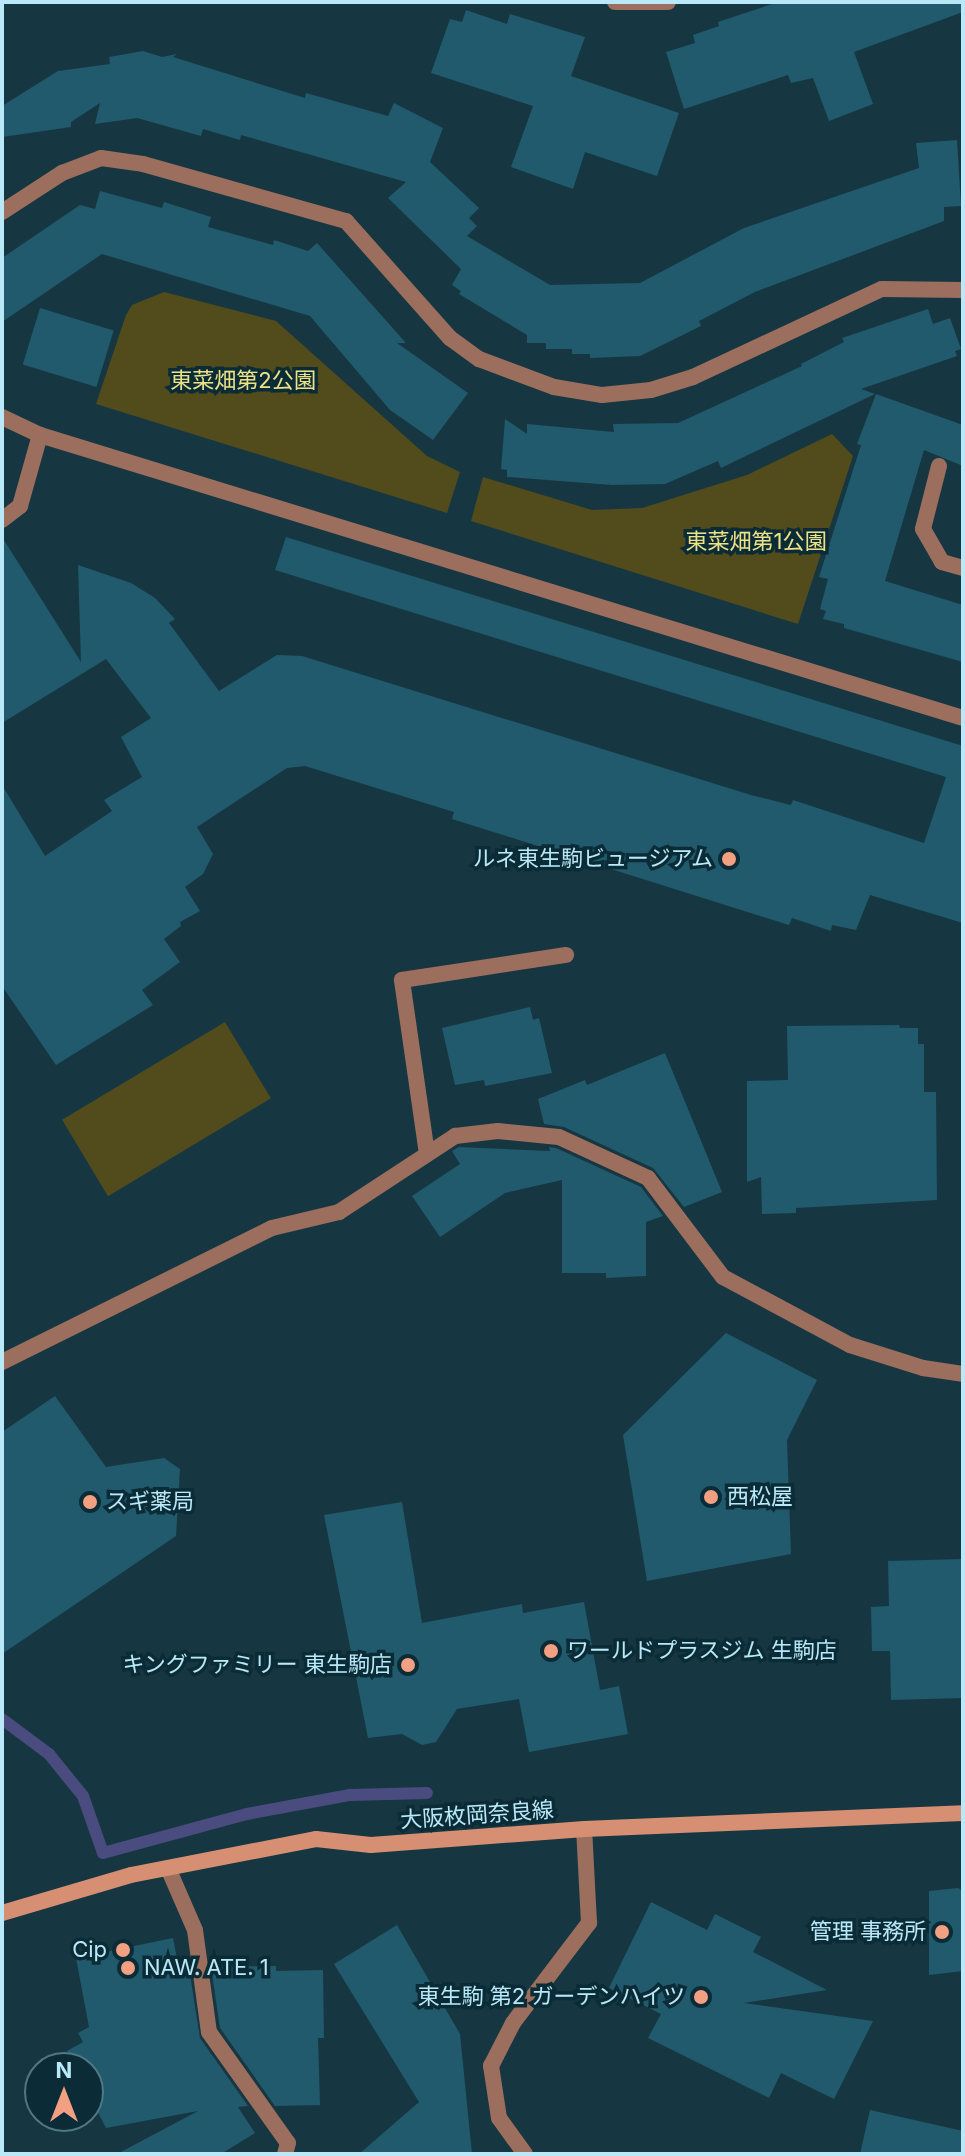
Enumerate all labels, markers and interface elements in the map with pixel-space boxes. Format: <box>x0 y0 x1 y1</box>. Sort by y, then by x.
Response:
park label: 東菜畑第2公園 <box>170 368 316 394</box>
park label: 東菜畑第1公園 <box>686 529 826 555</box>
place label: ルネ東生駒ビュージアム <box>471 846 713 872</box>
marker: ルネ東生駒ビュージアム <box>720 850 738 868</box>
place label: 西松屋 <box>727 1484 793 1510</box>
marker: 西松屋 <box>702 1488 720 1506</box>
place label: スギ薬局 <box>106 1489 194 1515</box>
marker: スギ薬局 <box>81 1493 99 1511</box>
place label: ワールドプラスジム 生駒店 <box>567 1638 837 1664</box>
marker: ワールドプラスジム 生駒店 <box>542 1642 560 1660</box>
place label: キングファミリー 東生駒店 <box>122 1652 392 1678</box>
marker: キングファミリー 東生駒店 <box>399 1656 417 1674</box>
street label: 大阪枚岡奈良線 <box>399 1796 555 1834</box>
place label: 管理 事務所 <box>810 1919 926 1945</box>
marker: 管理 事務所 <box>933 1923 951 1941</box>
place label: Cip <box>72 1937 107 1963</box>
marker: Cip <box>114 1941 132 1959</box>
place label: NAW. ATE. 1 <box>144 1955 269 1981</box>
marker: NAW. ATE. 1 <box>119 1959 137 1977</box>
place label: 東生駒 第2 ガーデンハイツ <box>417 1984 685 2010</box>
marker: 東生駒 第2 ガーデンハイツ <box>692 1988 710 2006</box>
north arrow <box>24 2052 104 2132</box>
text: N <box>56 2057 72 2083</box>

